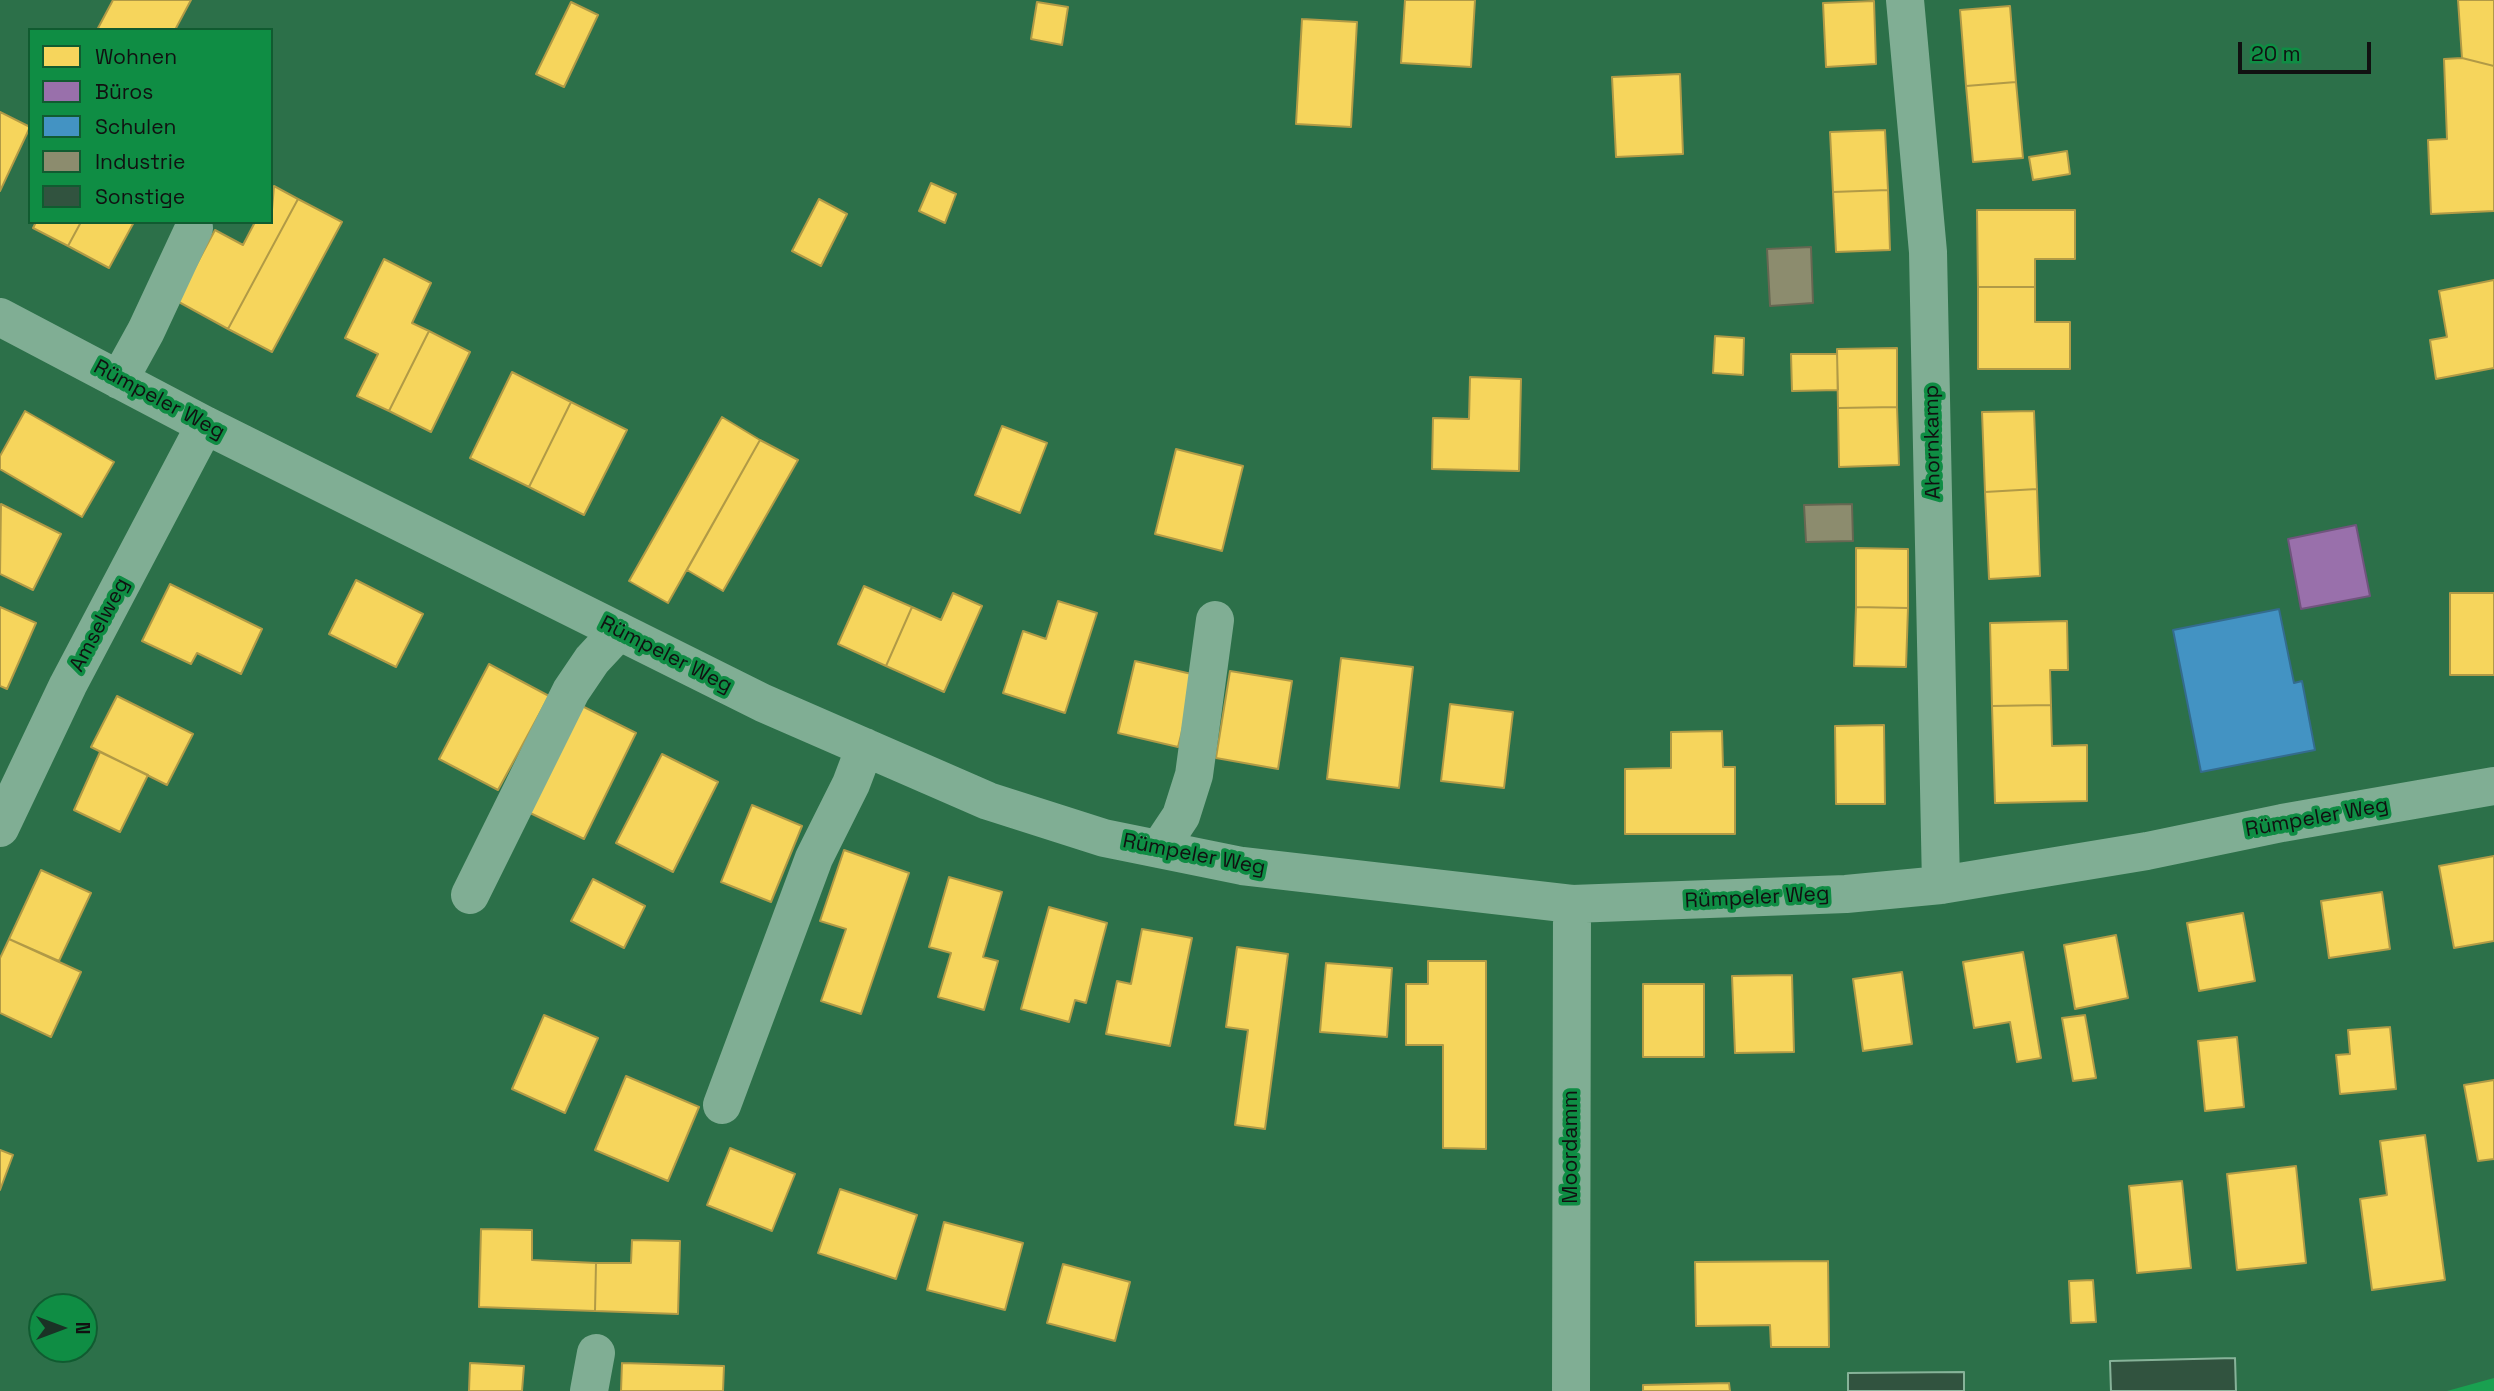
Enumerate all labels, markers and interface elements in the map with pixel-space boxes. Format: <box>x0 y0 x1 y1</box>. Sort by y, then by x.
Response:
legend <box>28 28 273 224</box>
scale bar <box>2242 28 2375 72</box>
text: 20 m <box>2251 40 2301 67</box>
text: Wohnen <box>95 43 177 70</box>
text: Büros <box>95 78 153 105</box>
text: Schulen <box>95 113 176 140</box>
text: Industrie <box>95 148 185 175</box>
text: Sonstige <box>95 183 185 210</box>
street label: Rümpeler Weg <box>89 355 229 445</box>
street label: Ahornkamp <box>1919 384 1947 500</box>
street label: Amselweg <box>65 574 135 676</box>
street label: Rümpeler Weg <box>596 611 736 699</box>
street label: Rümpeler Weg <box>2243 793 2391 843</box>
street label: Rümpeler Weg <box>1120 829 1268 881</box>
street label: Rümpeler Weg <box>1684 882 1830 914</box>
street label: Moordamm <box>1558 1090 1584 1204</box>
north arrow <box>28 1293 98 1363</box>
text: N <box>70 1322 95 1334</box>

